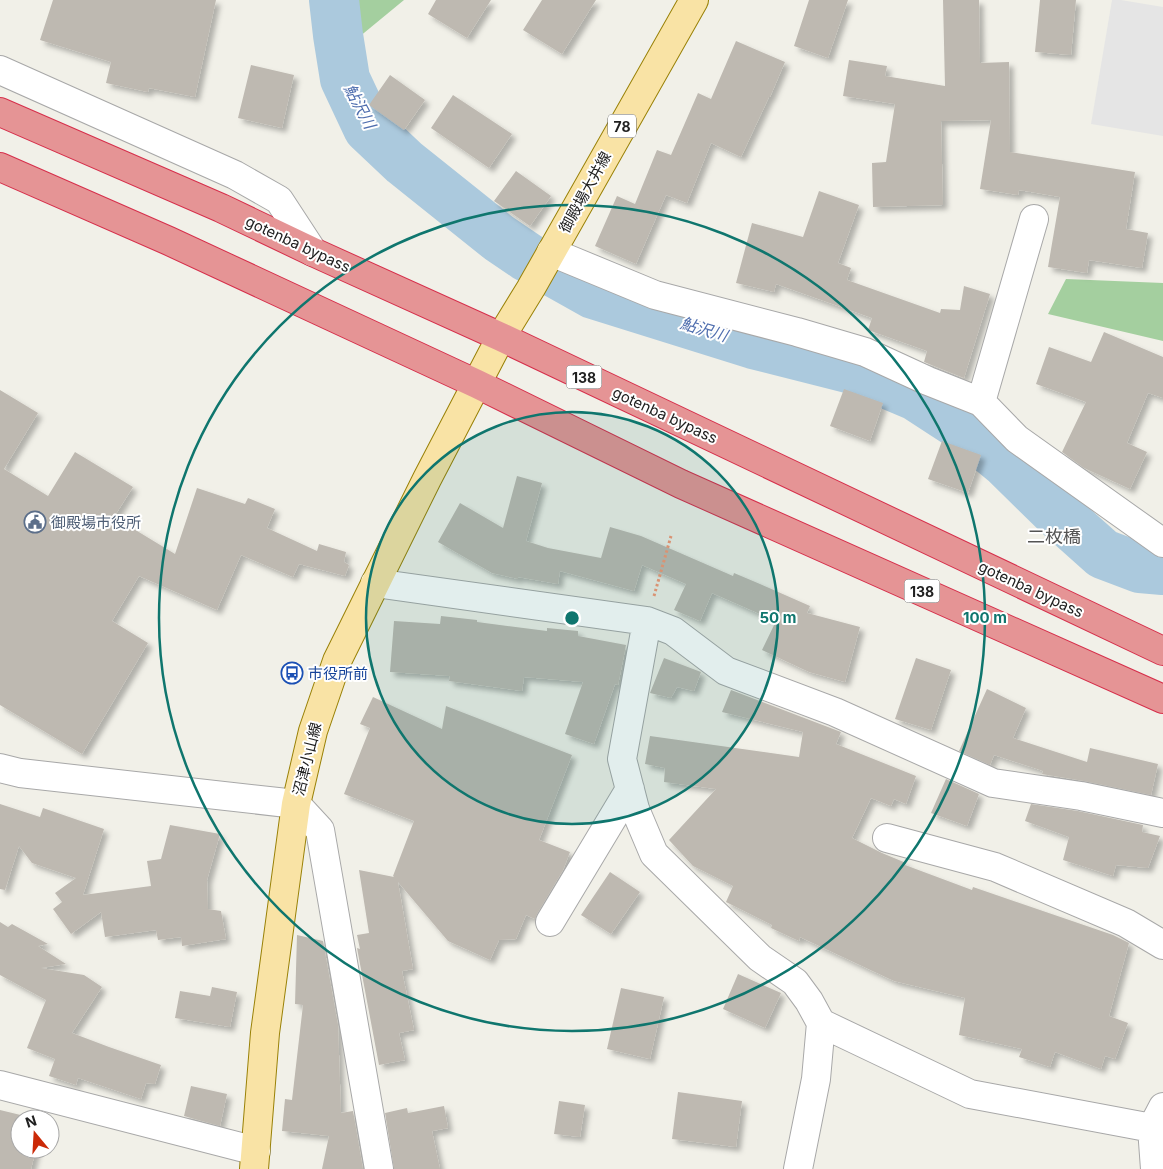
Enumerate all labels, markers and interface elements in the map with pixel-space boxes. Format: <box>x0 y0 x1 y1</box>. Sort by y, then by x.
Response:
water label: 鮎沢川 <box>340 80 381 134</box>
road number: 78 <box>608 114 636 138</box>
street label: 御殿場大井線 <box>555 148 615 236</box>
street label: gotenba bypass <box>243 211 353 277</box>
water label: 鮎沢川 <box>678 312 732 346</box>
road number: 138 <box>566 366 602 388</box>
street label: gotenba bypass <box>610 382 720 448</box>
public building icon: 御殿場市役所 <box>23 510 47 534</box>
place label: 御殿場市役所 <box>51 513 141 532</box>
district label: 二枚橋 <box>1027 526 1081 547</box>
street label: gotenba bypass <box>976 556 1086 622</box>
road number: 138 <box>904 580 940 602</box>
text: 50 m <box>760 608 796 627</box>
text: 100 m <box>963 608 1007 627</box>
centre of rings <box>563 609 581 627</box>
bus stop icon: 市役所前 <box>280 661 304 685</box>
place label: 市役所前 <box>308 664 368 683</box>
street label: 沼津小山線 <box>289 720 325 798</box>
north arrow <box>10 1109 60 1159</box>
text: N <box>23 1111 39 1131</box>

